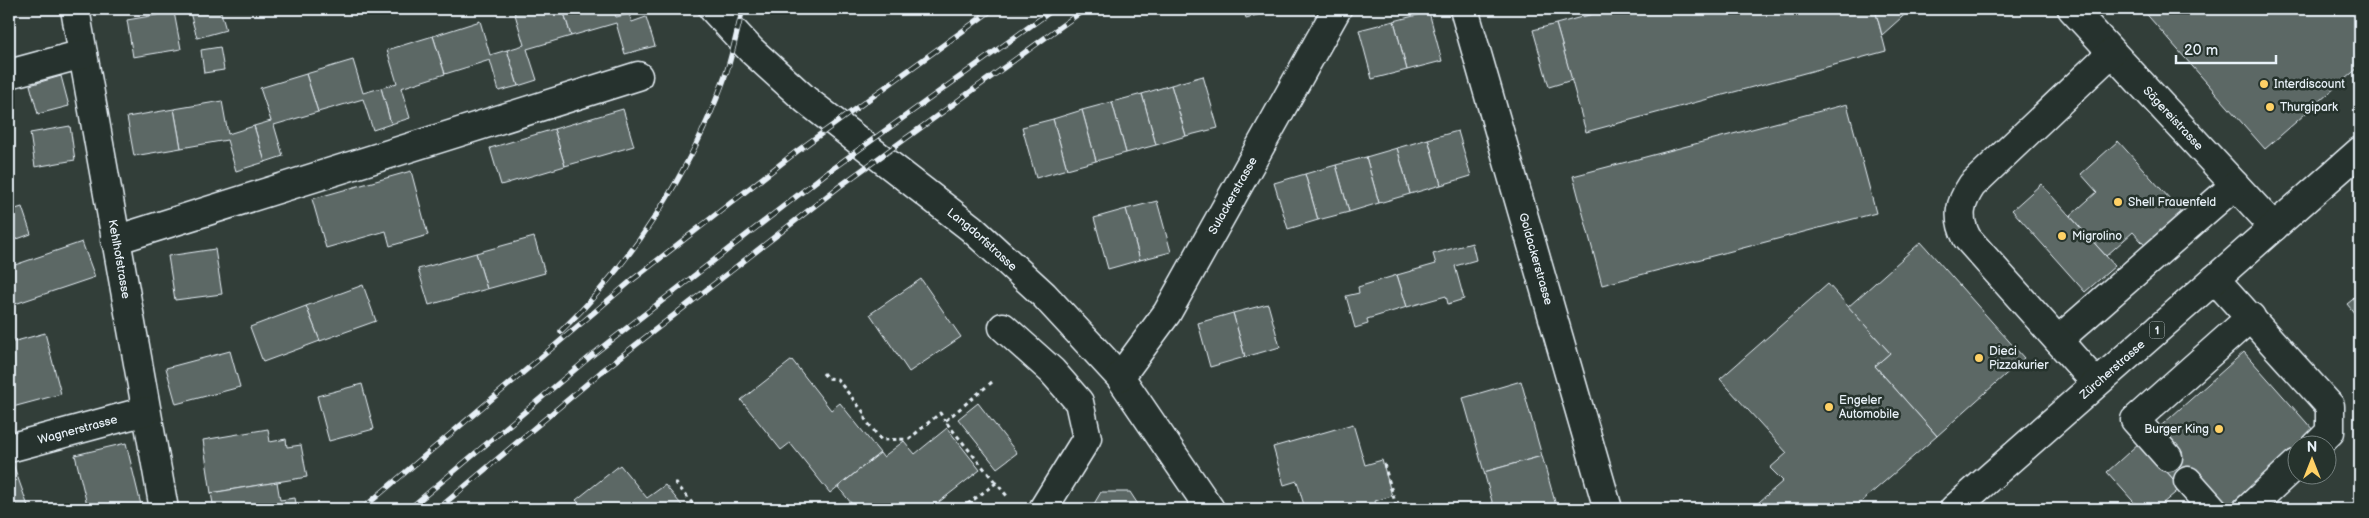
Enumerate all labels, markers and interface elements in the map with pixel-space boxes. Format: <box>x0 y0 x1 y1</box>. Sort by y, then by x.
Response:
scale bar <box>2176 32 2276 64</box>
text: 20 m <box>2184 41 2218 60</box>
place label: Interdiscount <box>2274 77 2345 92</box>
marker: Interdiscount <box>2258 78 2270 90</box>
street label: Sägereistrasse <box>2140 84 2206 154</box>
place label: Thurgipark <box>2280 100 2338 115</box>
marker: Thurgipark <box>2264 101 2276 113</box>
street label: Sulackerstrasse <box>1205 154 1261 237</box>
place label: Shell Frauenfeld <box>2128 195 2216 210</box>
marker: Shell Frauenfeld <box>2112 196 2124 208</box>
street label: Langdorfstrasse <box>944 205 1020 274</box>
street label: Goldackerstrasse <box>1515 211 1556 307</box>
street label: Kehlhofstrasse <box>105 218 133 300</box>
place label: Migrolino <box>2072 229 2122 244</box>
marker: Migrolino <box>2056 230 2068 242</box>
road number: 1 <box>2150 322 2164 338</box>
street label: Zürcherstrasse <box>2076 337 2148 403</box>
place label: Dieci Pizzakurier <box>1989 344 2049 373</box>
marker: Dieci Pizzakurier <box>1973 352 1985 364</box>
place label: Engeler Automobile <box>1839 393 1899 422</box>
marker: Engeler Automobile <box>1823 401 1835 413</box>
street label: Wagnerstrasse <box>36 412 119 448</box>
place label: Burger King <box>2144 422 2209 437</box>
marker: Burger King <box>2213 423 2225 435</box>
north arrow <box>2286 436 2336 486</box>
text: N <box>2307 439 2317 456</box>

